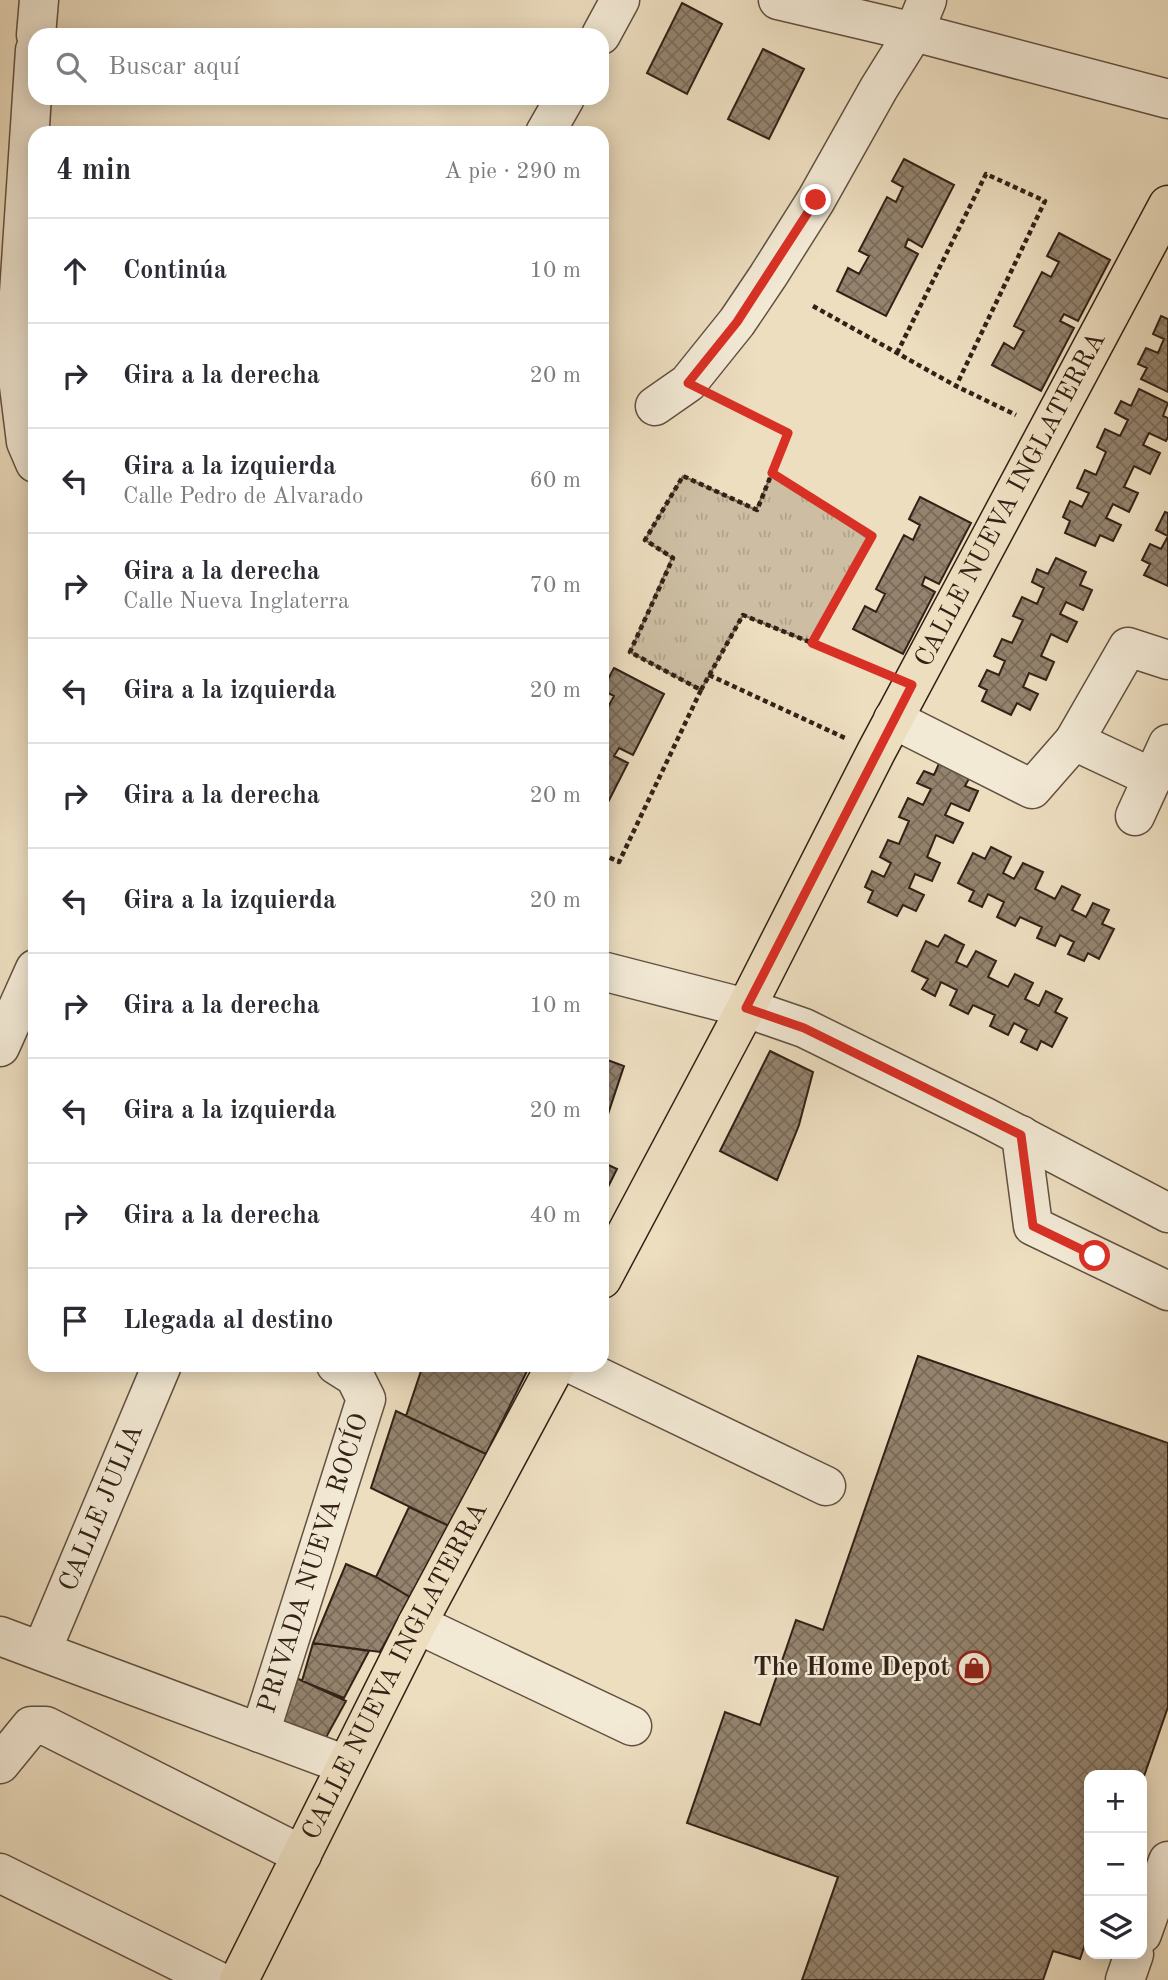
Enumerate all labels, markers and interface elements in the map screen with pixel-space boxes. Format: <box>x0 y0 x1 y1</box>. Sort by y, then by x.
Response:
search box <box>28 28 609 105</box>
icon: search <box>52 48 90 86</box>
text: Buscar aquí <box>108 54 240 80</box>
text: 4 min <box>56 156 131 186</box>
text: A pie · 290 m <box>444 160 581 183</box>
route end <box>800 184 831 215</box>
icon: ahead <box>56 252 94 290</box>
text: Continúa <box>123 258 227 284</box>
text: 10 m <box>530 259 581 282</box>
street label: CALLE NUEVA INGLATERRA <box>911 328 1111 671</box>
icon: right <box>56 357 94 395</box>
text: Gira a la derecha <box>123 363 320 389</box>
text: 20 m <box>530 364 581 387</box>
text: Gira a la izquierda <box>123 454 336 480</box>
icon: left <box>56 462 94 500</box>
text: 60 m <box>530 469 581 492</box>
text: Calle Pedro de Alvarado <box>123 485 363 508</box>
text: Gira a la derecha <box>123 559 320 585</box>
icon: right <box>56 567 94 605</box>
text: 70 m <box>530 574 581 597</box>
text: Calle Nueva Inglaterra <box>123 590 349 613</box>
icon: left <box>56 672 94 710</box>
text: Gira a la izquierda <box>123 678 336 704</box>
text: 20 m <box>530 679 581 702</box>
icon: right <box>56 777 94 815</box>
text: Gira a la derecha <box>123 783 320 809</box>
text: 20 m <box>530 784 581 807</box>
icon: left <box>56 882 94 920</box>
text: Gira a la izquierda <box>123 888 336 914</box>
text: 20 m <box>530 889 581 912</box>
icon: right <box>56 987 94 1025</box>
text: Gira a la derecha <box>123 993 320 1019</box>
text: 10 m <box>530 994 581 1017</box>
icon: left <box>56 1092 94 1130</box>
text: Gira a la izquierda <box>123 1098 336 1124</box>
text: 20 m <box>530 1099 581 1122</box>
icon: right <box>56 1197 94 1235</box>
text: Gira a la derecha <box>123 1203 320 1229</box>
text: 40 m <box>530 1204 581 1227</box>
route start <box>1079 1240 1110 1271</box>
icon: arrive <box>56 1302 94 1340</box>
text: Llegada al destino <box>123 1308 333 1334</box>
street label: PRIVADA NUEVA ROCÍO <box>254 1410 374 1716</box>
street label: CALLE JULIA <box>55 1421 148 1595</box>
street label: CALLE NUEVA INGLATERRA <box>298 1498 493 1844</box>
shop icon: The Home Depot <box>955 1649 993 1687</box>
place label: The Home Depot <box>753 1655 950 1681</box>
map controls <box>1084 1770 1147 1959</box>
button: + <box>1084 1770 1147 1833</box>
button: − <box>1084 1833 1147 1896</box>
button: layers <box>1084 1896 1147 1959</box>

